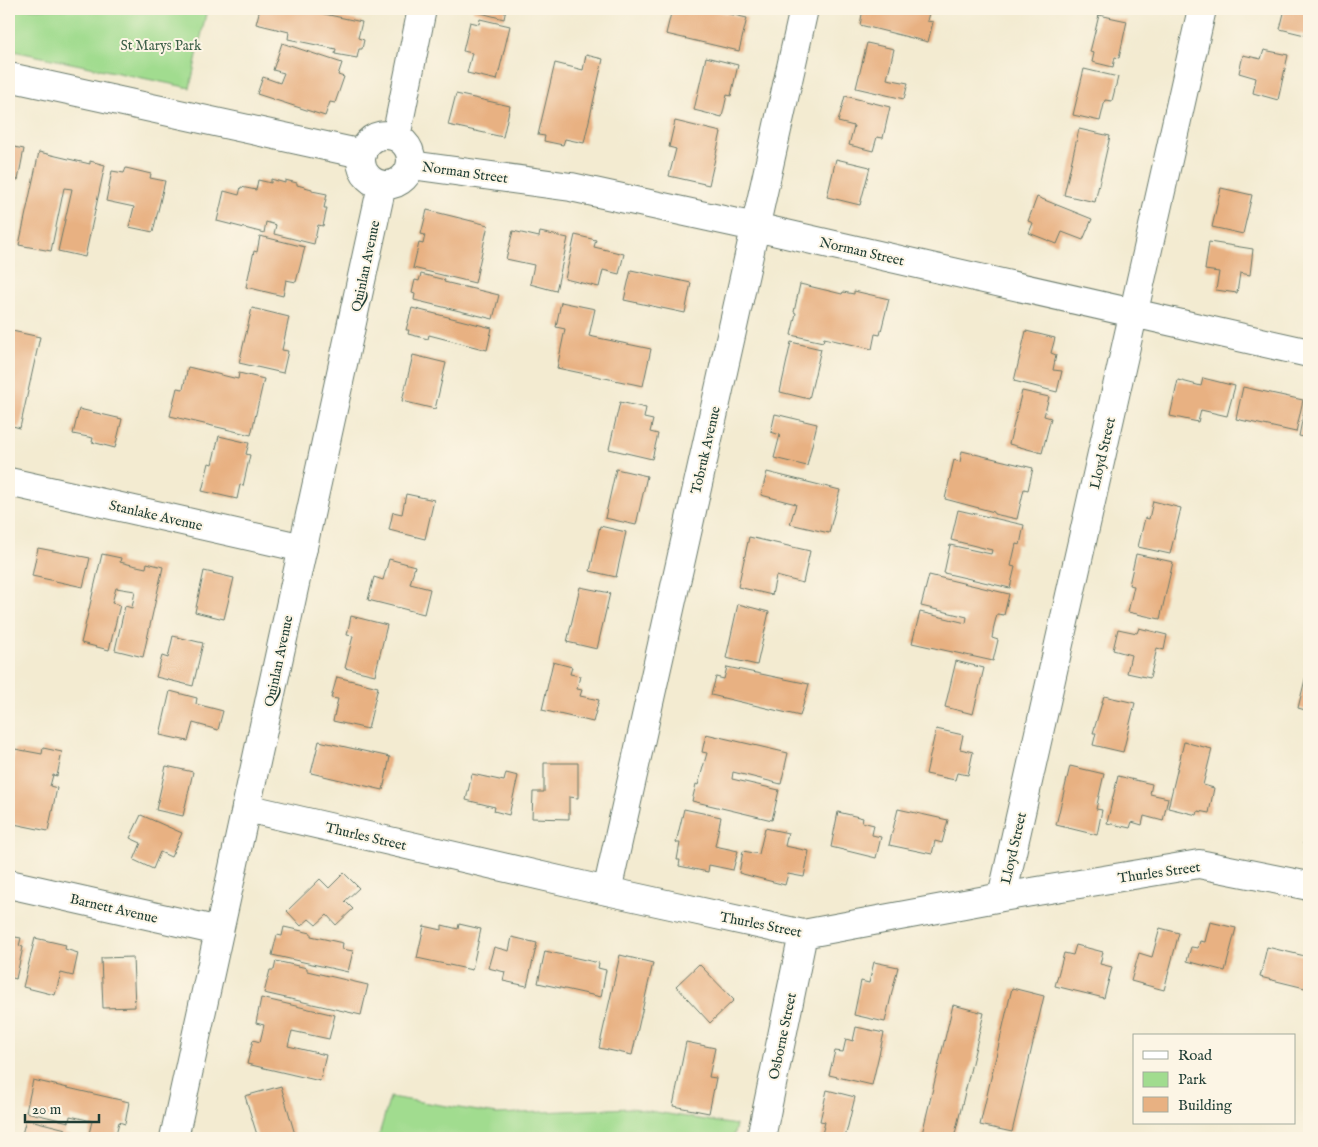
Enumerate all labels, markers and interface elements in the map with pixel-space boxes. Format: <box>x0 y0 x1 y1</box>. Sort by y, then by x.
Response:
park label: St Marys Park <box>121 37 202 55</box>
street label: Norman Street <box>421 158 509 188</box>
street label: Quinlan Avenue <box>347 218 385 314</box>
street label: Norman Street <box>818 233 906 271</box>
street label: Tobruk Avenue <box>687 404 725 496</box>
street label: Lloyd Street <box>1086 415 1120 491</box>
street label: Stanlake Avenue <box>107 497 205 536</box>
street label: Quinlan Avenue <box>260 613 298 709</box>
street label: Lloyd Street <box>997 810 1031 886</box>
street label: Thurles Street <box>323 819 408 855</box>
street label: Thurles Street <box>1117 858 1202 888</box>
street label: Barnett Avenue <box>68 890 160 928</box>
street label: Thurles Street <box>718 908 803 942</box>
street label: Osborne Street <box>765 991 801 1081</box>
legend <box>1133 1034 1296 1124</box>
text: Road <box>1178 1046 1213 1065</box>
text: Park <box>1178 1070 1208 1089</box>
scale bar <box>25 1092 99 1124</box>
text: Building <box>1178 1096 1233 1115</box>
text: 20 m <box>32 1100 62 1119</box>

